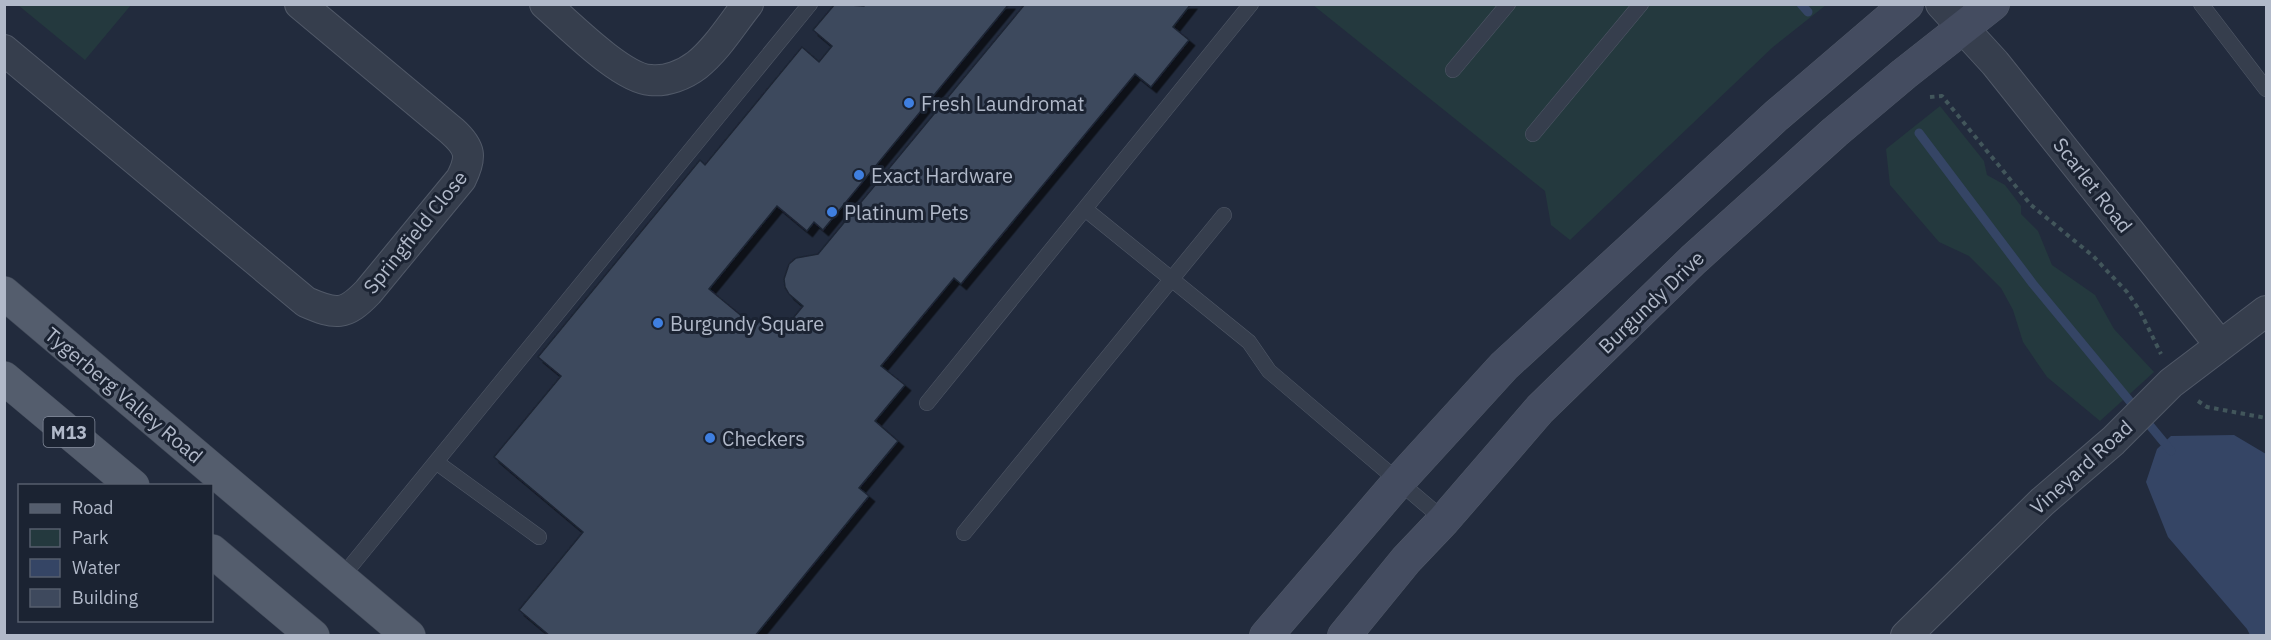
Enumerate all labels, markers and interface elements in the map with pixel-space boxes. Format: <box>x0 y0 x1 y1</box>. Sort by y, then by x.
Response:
place label: Fresh Laundromat <box>921 90 1084 117</box>
marker: Fresh Laundromat <box>902 96 916 110</box>
street label: Scarlet Road <box>2047 132 2139 238</box>
place label: Exact Hardware <box>871 162 1013 189</box>
street label: Springfield Close <box>357 165 473 299</box>
marker: Exact Hardware <box>852 168 866 182</box>
place label: Platinum Pets <box>844 199 969 226</box>
marker: Platinum Pets <box>825 205 839 219</box>
street label: Burgundy Drive <box>1592 245 1710 359</box>
place label: Burgundy Square <box>670 310 824 337</box>
marker: Burgundy Square <box>651 316 665 330</box>
street label: Tygerberg Valley Road <box>39 321 209 469</box>
street label: Vineyard Road <box>2024 414 2138 520</box>
road number: M13 <box>44 417 94 447</box>
place label: Checkers <box>722 425 805 452</box>
marker: Checkers <box>703 431 717 445</box>
legend <box>18 484 213 622</box>
text: Road <box>72 496 113 519</box>
text: Park <box>72 526 109 549</box>
text: Water <box>72 556 121 579</box>
text: Building <box>72 586 139 609</box>

